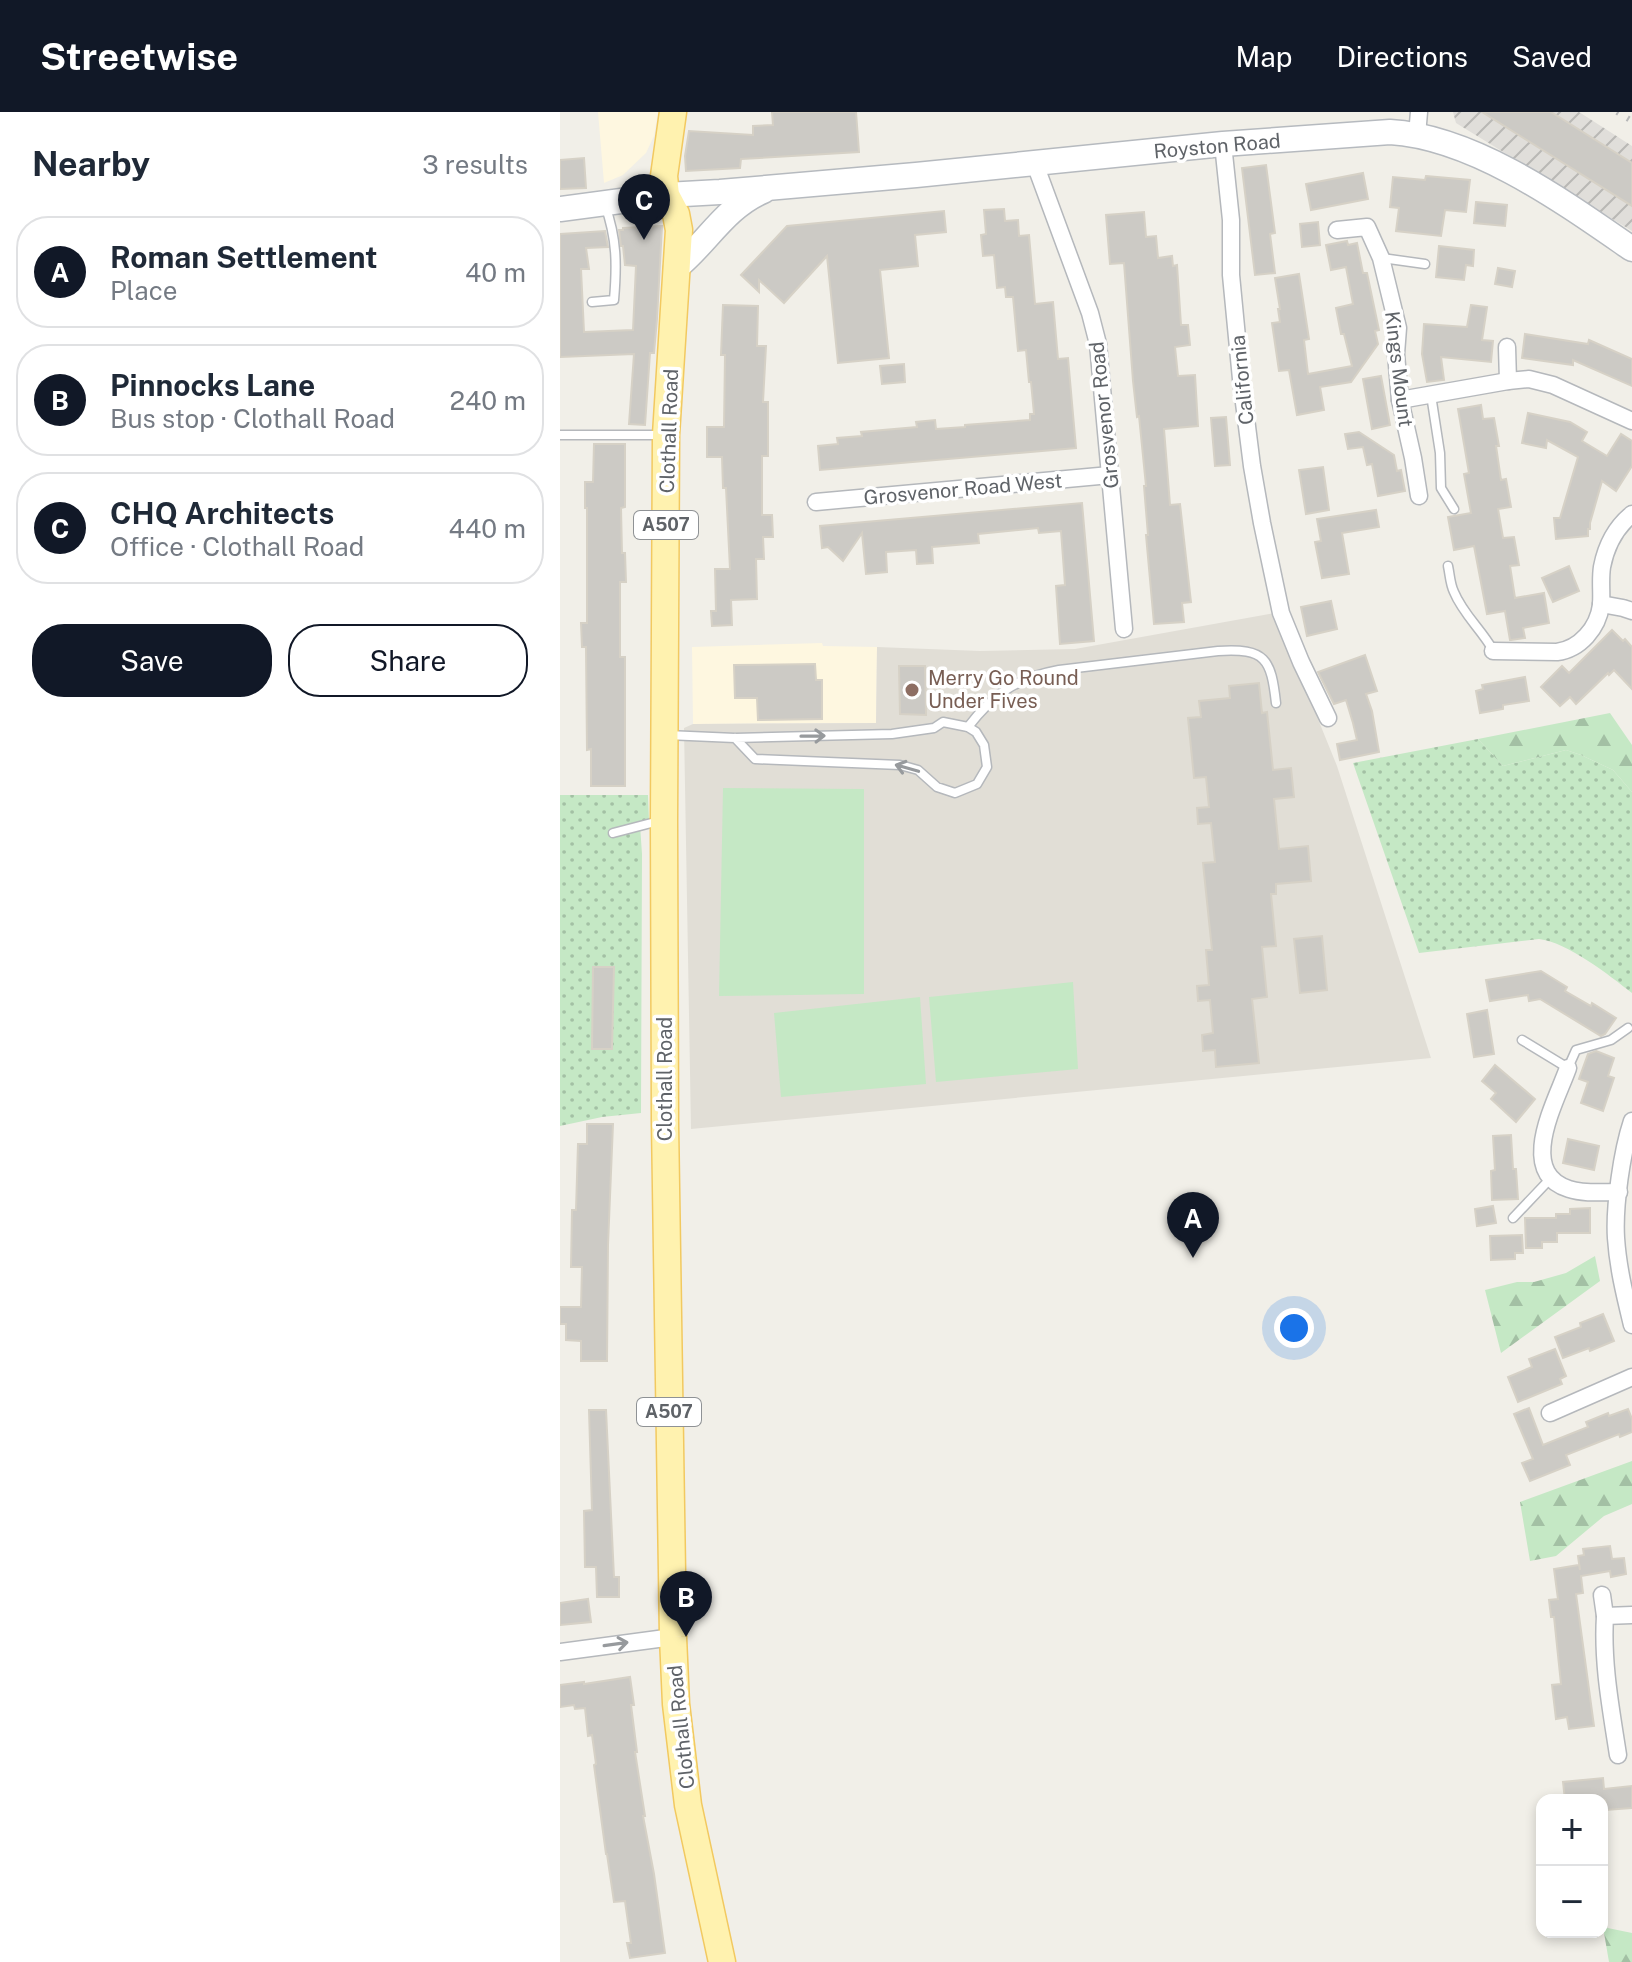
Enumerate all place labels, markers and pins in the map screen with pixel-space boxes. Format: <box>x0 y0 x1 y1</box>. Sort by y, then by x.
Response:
pin: C <box>618 174 670 240</box>
place label: Merry Go Round Under Fives <box>928 666 1079 713</box>
marker: Merry Go Round Under Fives <box>903 681 921 699</box>
pin: A <box>1167 1192 1219 1258</box>
pin: B <box>660 1571 712 1637</box>

